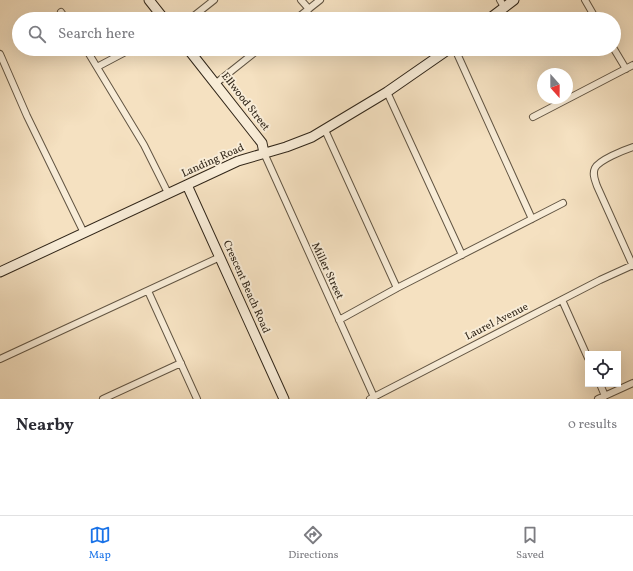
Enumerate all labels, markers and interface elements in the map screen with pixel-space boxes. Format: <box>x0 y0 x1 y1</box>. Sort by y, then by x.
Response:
search box <box>12 12 621 56</box>
icon: search <box>26 23 48 45</box>
text: Search here <box>58 24 135 45</box>
north arrow <box>537 68 573 104</box>
street label: Ellwood Street <box>217 70 273 135</box>
street label: Landing Road <box>179 141 247 181</box>
street label: Crescent Beach Road <box>219 238 273 336</box>
street label: Miller Street <box>307 240 347 302</box>
street label: Laurel Avenue <box>463 300 531 344</box>
map controls <box>585 351 621 387</box>
button: locate <box>585 351 621 387</box>
text: Nearby <box>16 414 74 437</box>
text: 0 results <box>568 416 617 434</box>
tab: Map <box>89 524 111 563</box>
tab: Directions <box>288 524 339 563</box>
tab: Saved <box>516 524 544 563</box>

